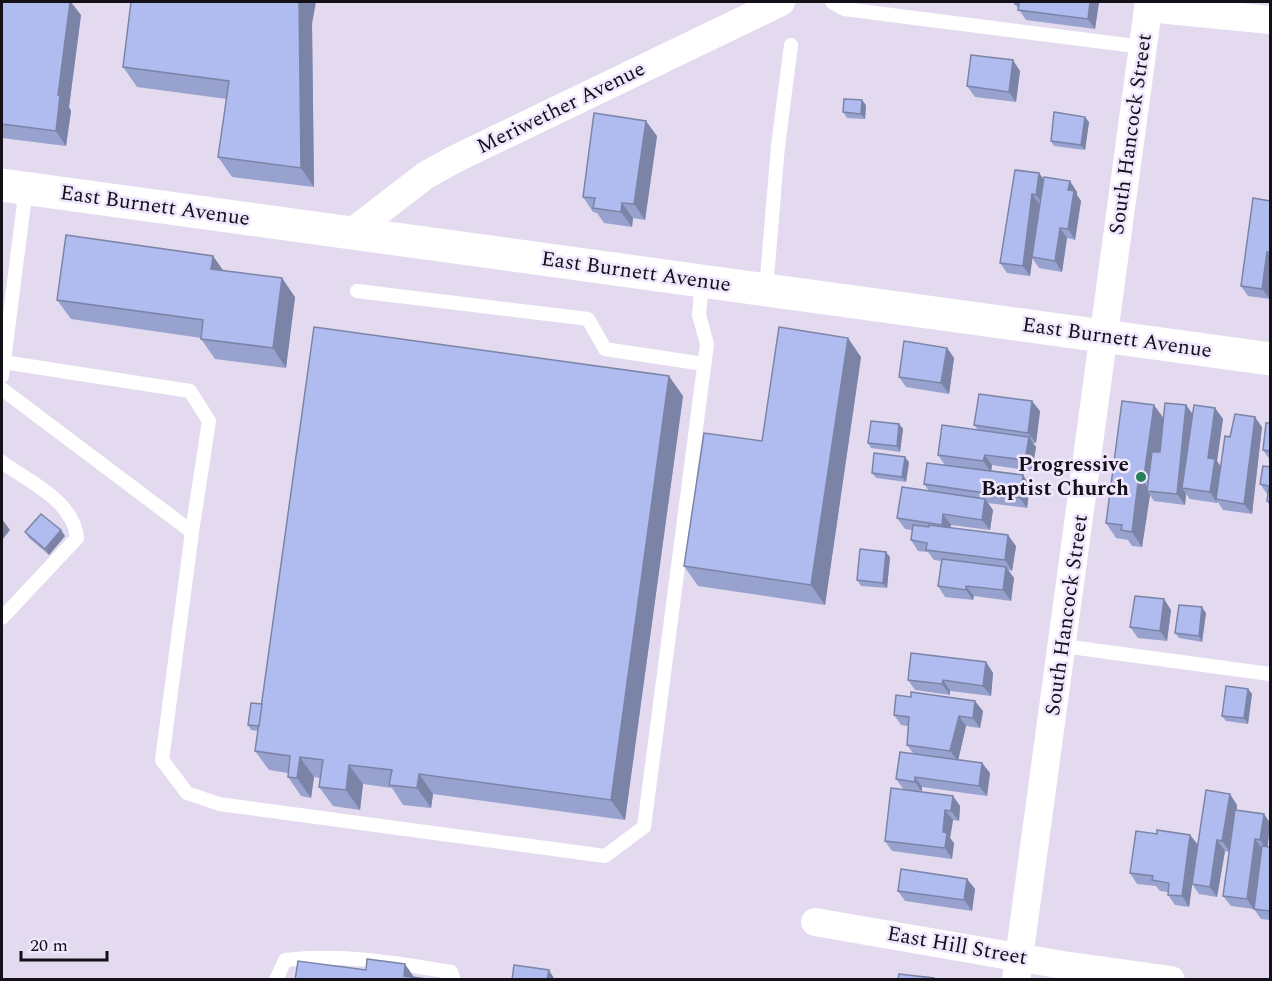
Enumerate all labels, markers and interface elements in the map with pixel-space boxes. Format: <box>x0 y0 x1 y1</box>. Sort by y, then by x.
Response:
street label: South Hancock Street <box>1101 31 1161 237</box>
street label: Meriwether Avenue <box>471 53 651 163</box>
street label: East Burnett Avenue <box>58 177 252 235</box>
street label: East Burnett Avenue <box>539 243 733 301</box>
street label: East Burnett Avenue <box>1020 309 1214 367</box>
place label: Progressive Baptist Church <box>981 449 1129 505</box>
marker: Progressive Baptist Church <box>1134 470 1148 484</box>
street label: South Hancock Street <box>1037 512 1097 718</box>
street label: East Hill Street <box>884 918 1030 974</box>
scale bar <box>21 924 106 962</box>
text: 20 m <box>30 932 68 959</box>

